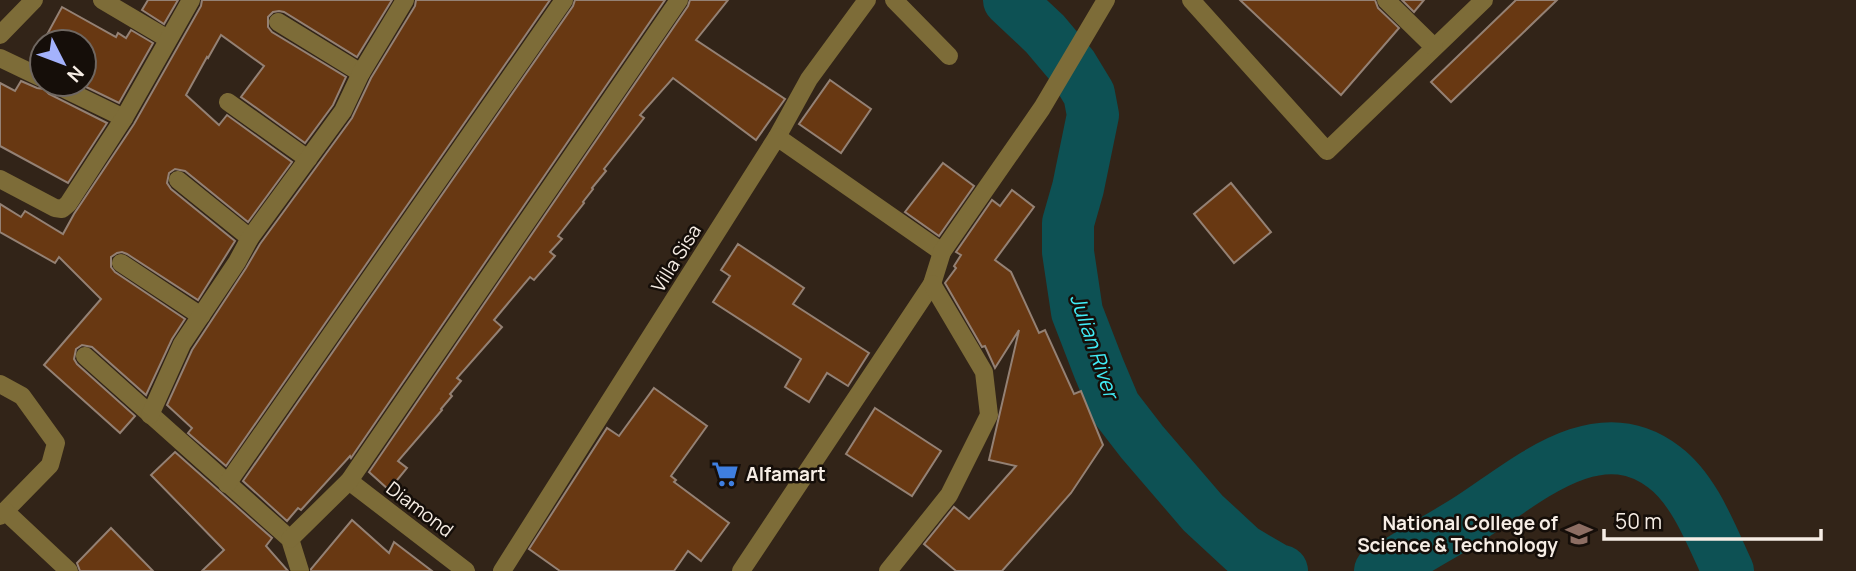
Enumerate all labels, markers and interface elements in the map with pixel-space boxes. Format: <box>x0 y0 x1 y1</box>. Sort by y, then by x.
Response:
north arrow <box>28 28 98 98</box>
text: N <box>61 61 90 88</box>
street label: Villa Sisa <box>645 219 707 297</box>
water label: Julian River <box>1064 290 1127 404</box>
supermarket icon: Alfamart <box>710 459 740 489</box>
place label: Alfamart <box>746 461 826 487</box>
street label: Diamond <box>381 475 459 543</box>
scale bar <box>1604 498 1821 542</box>
text: 50 m <box>1615 507 1662 535</box>
place label: National College of Science & Technology <box>1357 510 1558 558</box>
school or university icon: National College of Science & Technology <box>1564 519 1594 549</box>

